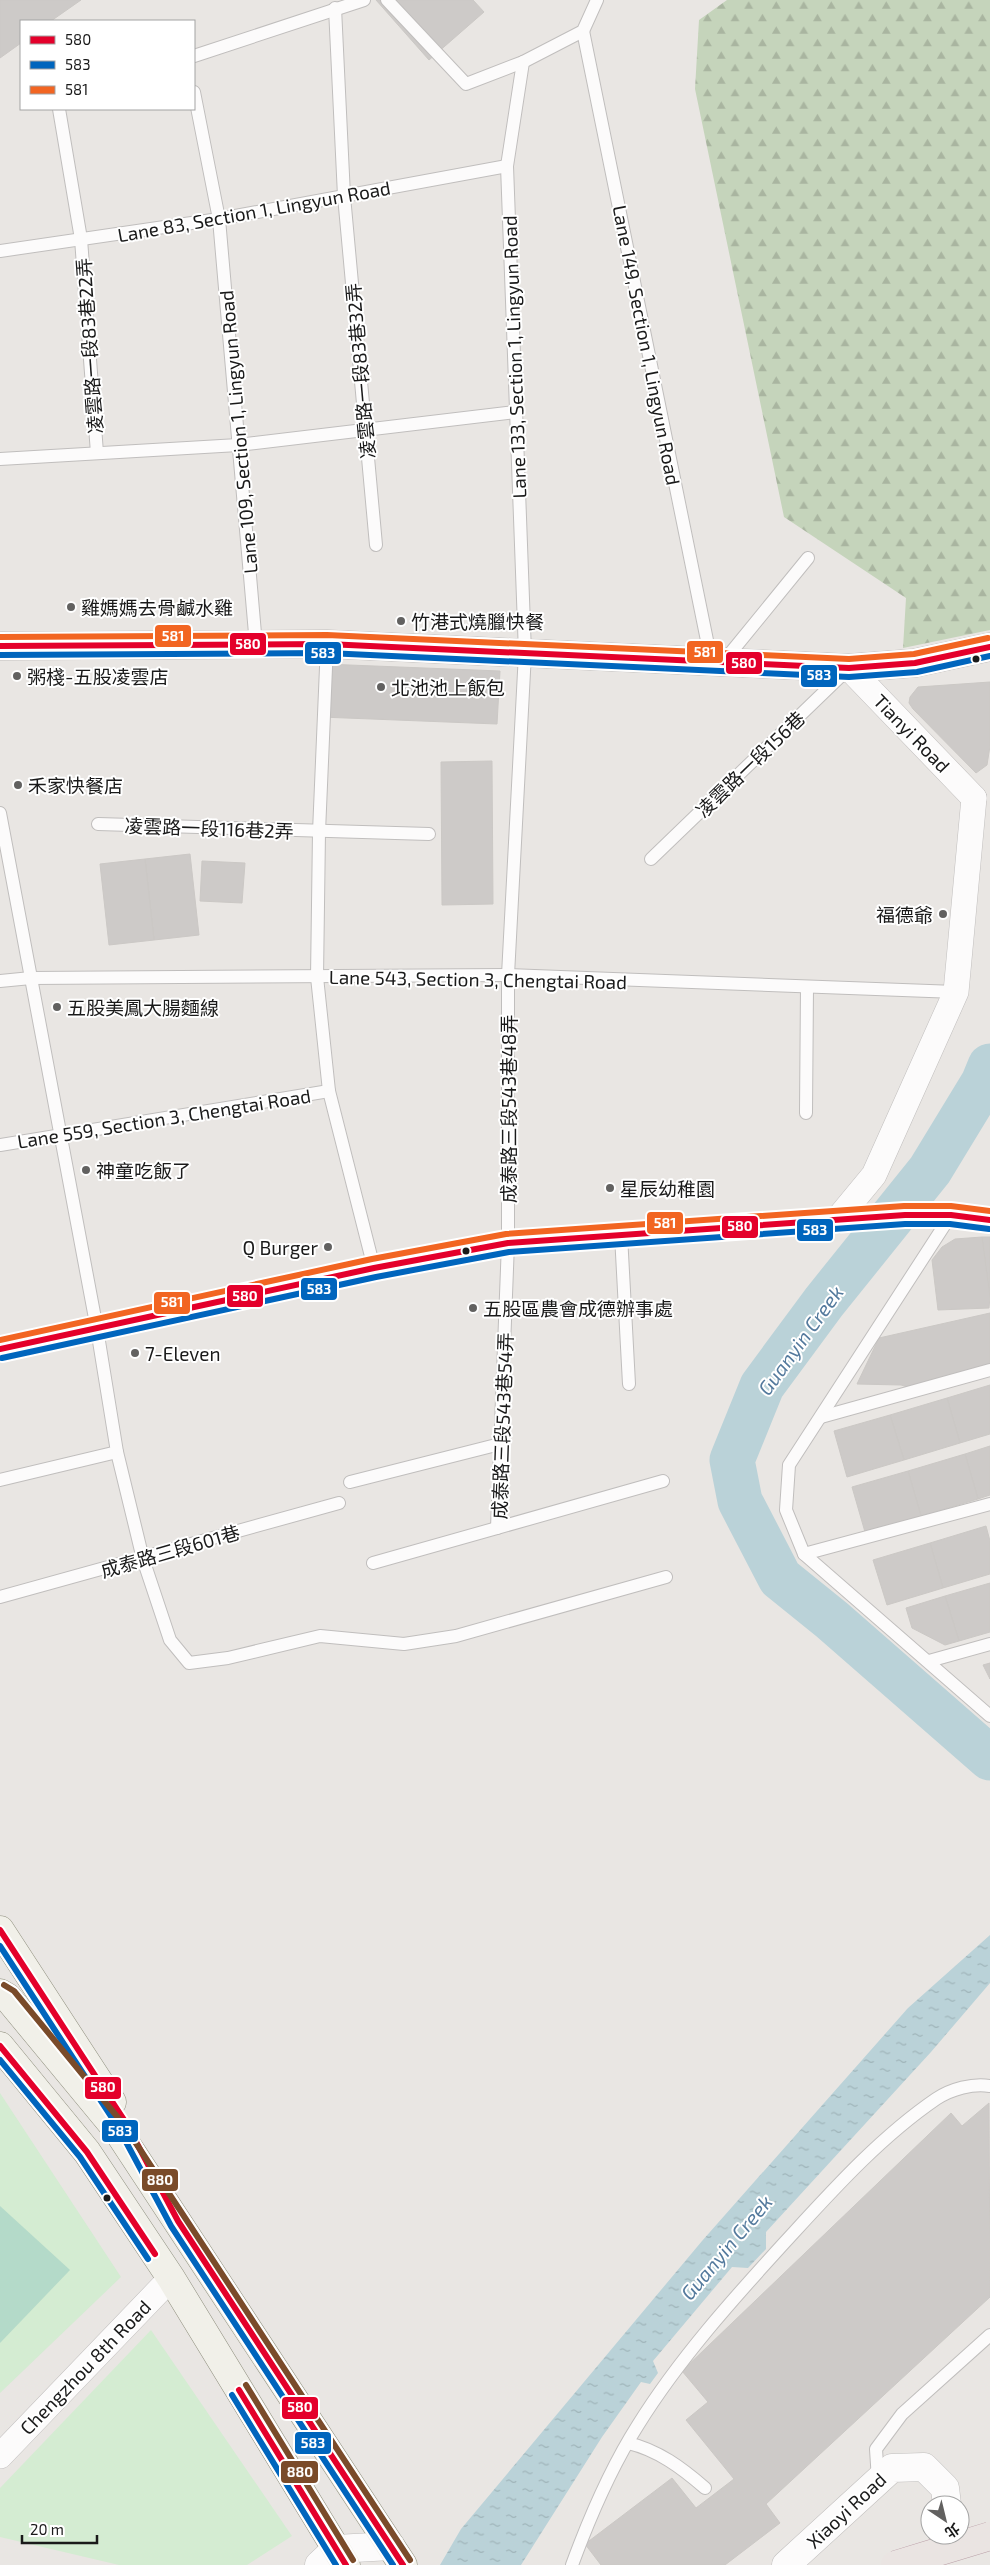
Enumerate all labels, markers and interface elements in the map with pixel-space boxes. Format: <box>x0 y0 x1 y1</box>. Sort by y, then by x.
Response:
legend <box>20 20 195 110</box>
text: 580 <box>65 30 91 48</box>
text: 583 <box>65 55 91 73</box>
text: 581 <box>65 80 88 98</box>
street label: Lane 83, Section 1, Lingyun Road <box>116 176 392 246</box>
street label: Lane 149, Section 1, Lingyun Road <box>609 203 685 487</box>
street label: Lane 133, Section 1, Lingyun Road <box>498 215 530 499</box>
street label: 凌雲路一段83巷22弄 <box>71 257 107 435</box>
street label: 凌雲路一段83巷32弄 <box>341 282 379 460</box>
street label: Lane 109, Section 1, Lingyun Road <box>214 289 262 575</box>
place label: 雞媽媽去骨鹹水雞 <box>81 596 233 619</box>
marker: 雞媽媽去骨鹹水雞 <box>65 601 77 613</box>
place label: 竹港式燒臘快餐 <box>411 610 544 633</box>
marker: 竹港式燒臘快餐 <box>395 615 407 627</box>
line badge: 581 <box>154 624 192 648</box>
text: 581 <box>162 627 184 644</box>
line badge: 580 <box>229 632 267 656</box>
text: 580 <box>235 635 261 652</box>
line badge: 581 <box>686 640 724 664</box>
line badge: 583 <box>304 641 342 665</box>
text: 581 <box>694 643 716 660</box>
text: 583 <box>311 644 335 661</box>
line badge: 580 <box>725 651 763 675</box>
text: 580 <box>731 654 757 671</box>
unlabelled marker <box>971 654 981 664</box>
line badge: 583 <box>800 664 838 688</box>
place label: 粥棧-五股凌雲店 <box>27 665 169 688</box>
text: 583 <box>807 666 831 683</box>
marker: 粥棧-五股凌雲店 <box>11 670 23 682</box>
place label: 北池池上飯包 <box>391 676 505 699</box>
marker: 北池池上飯包 <box>375 681 387 693</box>
street label: Tianyi Road <box>869 689 955 777</box>
street label: 凌雲路一段156巷 <box>691 706 809 822</box>
place label: 禾家快餐店 <box>28 774 123 797</box>
marker: 禾家快餐店 <box>12 779 24 791</box>
street label: 凌雲路一段116巷2弄 <box>124 814 294 842</box>
place label: 福德爺 <box>876 903 933 926</box>
marker: 福德爺 <box>937 908 949 920</box>
street label: Lane 543, Section 3, Chengtai Road <box>329 965 627 993</box>
place label: 五股美鳳大腸麵線 <box>67 996 219 1019</box>
marker: 五股美鳳大腸麵線 <box>51 1001 63 1013</box>
street label: 成泰路三段543巷48弄 <box>497 1015 520 1203</box>
street label: Lane 559, Section 3, Chengtai Road <box>16 1083 312 1153</box>
place label: 神童吃飯了 <box>96 1159 191 1182</box>
marker: 神童吃飯了 <box>80 1164 92 1176</box>
place label: 星辰幼稚園 <box>620 1177 715 1200</box>
marker: 星辰幼稚園 <box>604 1182 616 1194</box>
line badge: 581 <box>646 1211 684 1235</box>
text: 581 <box>654 1214 676 1231</box>
line badge: 580 <box>721 1215 759 1239</box>
text: 580 <box>727 1217 753 1234</box>
line badge: 583 <box>796 1218 834 1242</box>
text: 583 <box>803 1221 827 1238</box>
place label: Q Burger <box>243 1236 318 1259</box>
marker: Q Burger <box>322 1241 334 1253</box>
unlabelled marker <box>461 1246 471 1256</box>
line badge: 583 <box>300 1277 338 1301</box>
text: 583 <box>307 1280 331 1297</box>
water label: Guanyin Creek <box>752 1281 849 1400</box>
line badge: 580 <box>226 1284 264 1308</box>
text: 580 <box>232 1287 258 1304</box>
line badge: 581 <box>153 1291 191 1315</box>
text: 581 <box>161 1293 183 1310</box>
place label: 五股區農會成德辦事處 <box>483 1297 673 1320</box>
marker: 五股區農會成德辦事處 <box>467 1302 479 1314</box>
street label: 成泰路三段543巷54弄 <box>487 1332 517 1520</box>
place label: 7-Eleven <box>145 1342 221 1365</box>
marker: 7-Eleven <box>129 1347 141 1359</box>
street label: 成泰路三段601巷 <box>98 1520 242 1582</box>
line badge: 580 <box>84 2076 122 2100</box>
text: 580 <box>90 2078 116 2095</box>
line badge: 583 <box>101 2119 139 2143</box>
text: 583 <box>108 2122 132 2139</box>
line badge: 880 <box>141 2168 179 2192</box>
text: 880 <box>147 2171 173 2188</box>
water label: Guanyin Creek <box>675 2190 778 2305</box>
unlabelled marker <box>102 2193 112 2203</box>
street label: Chengzhou 8th Road <box>15 2295 155 2439</box>
line badge: 580 <box>281 2396 319 2420</box>
text: 580 <box>287 2398 313 2415</box>
line badge: 583 <box>294 2431 332 2455</box>
text: 583 <box>301 2434 325 2451</box>
line badge: 880 <box>280 2460 319 2484</box>
text: 880 <box>287 2463 313 2480</box>
street label: Xiaoyi Road <box>802 2467 890 2553</box>
north arrow <box>920 2495 970 2545</box>
scale bar <box>22 2512 98 2544</box>
text: 20 m <box>30 2520 64 2538</box>
text: 北 <box>942 2520 963 2542</box>

